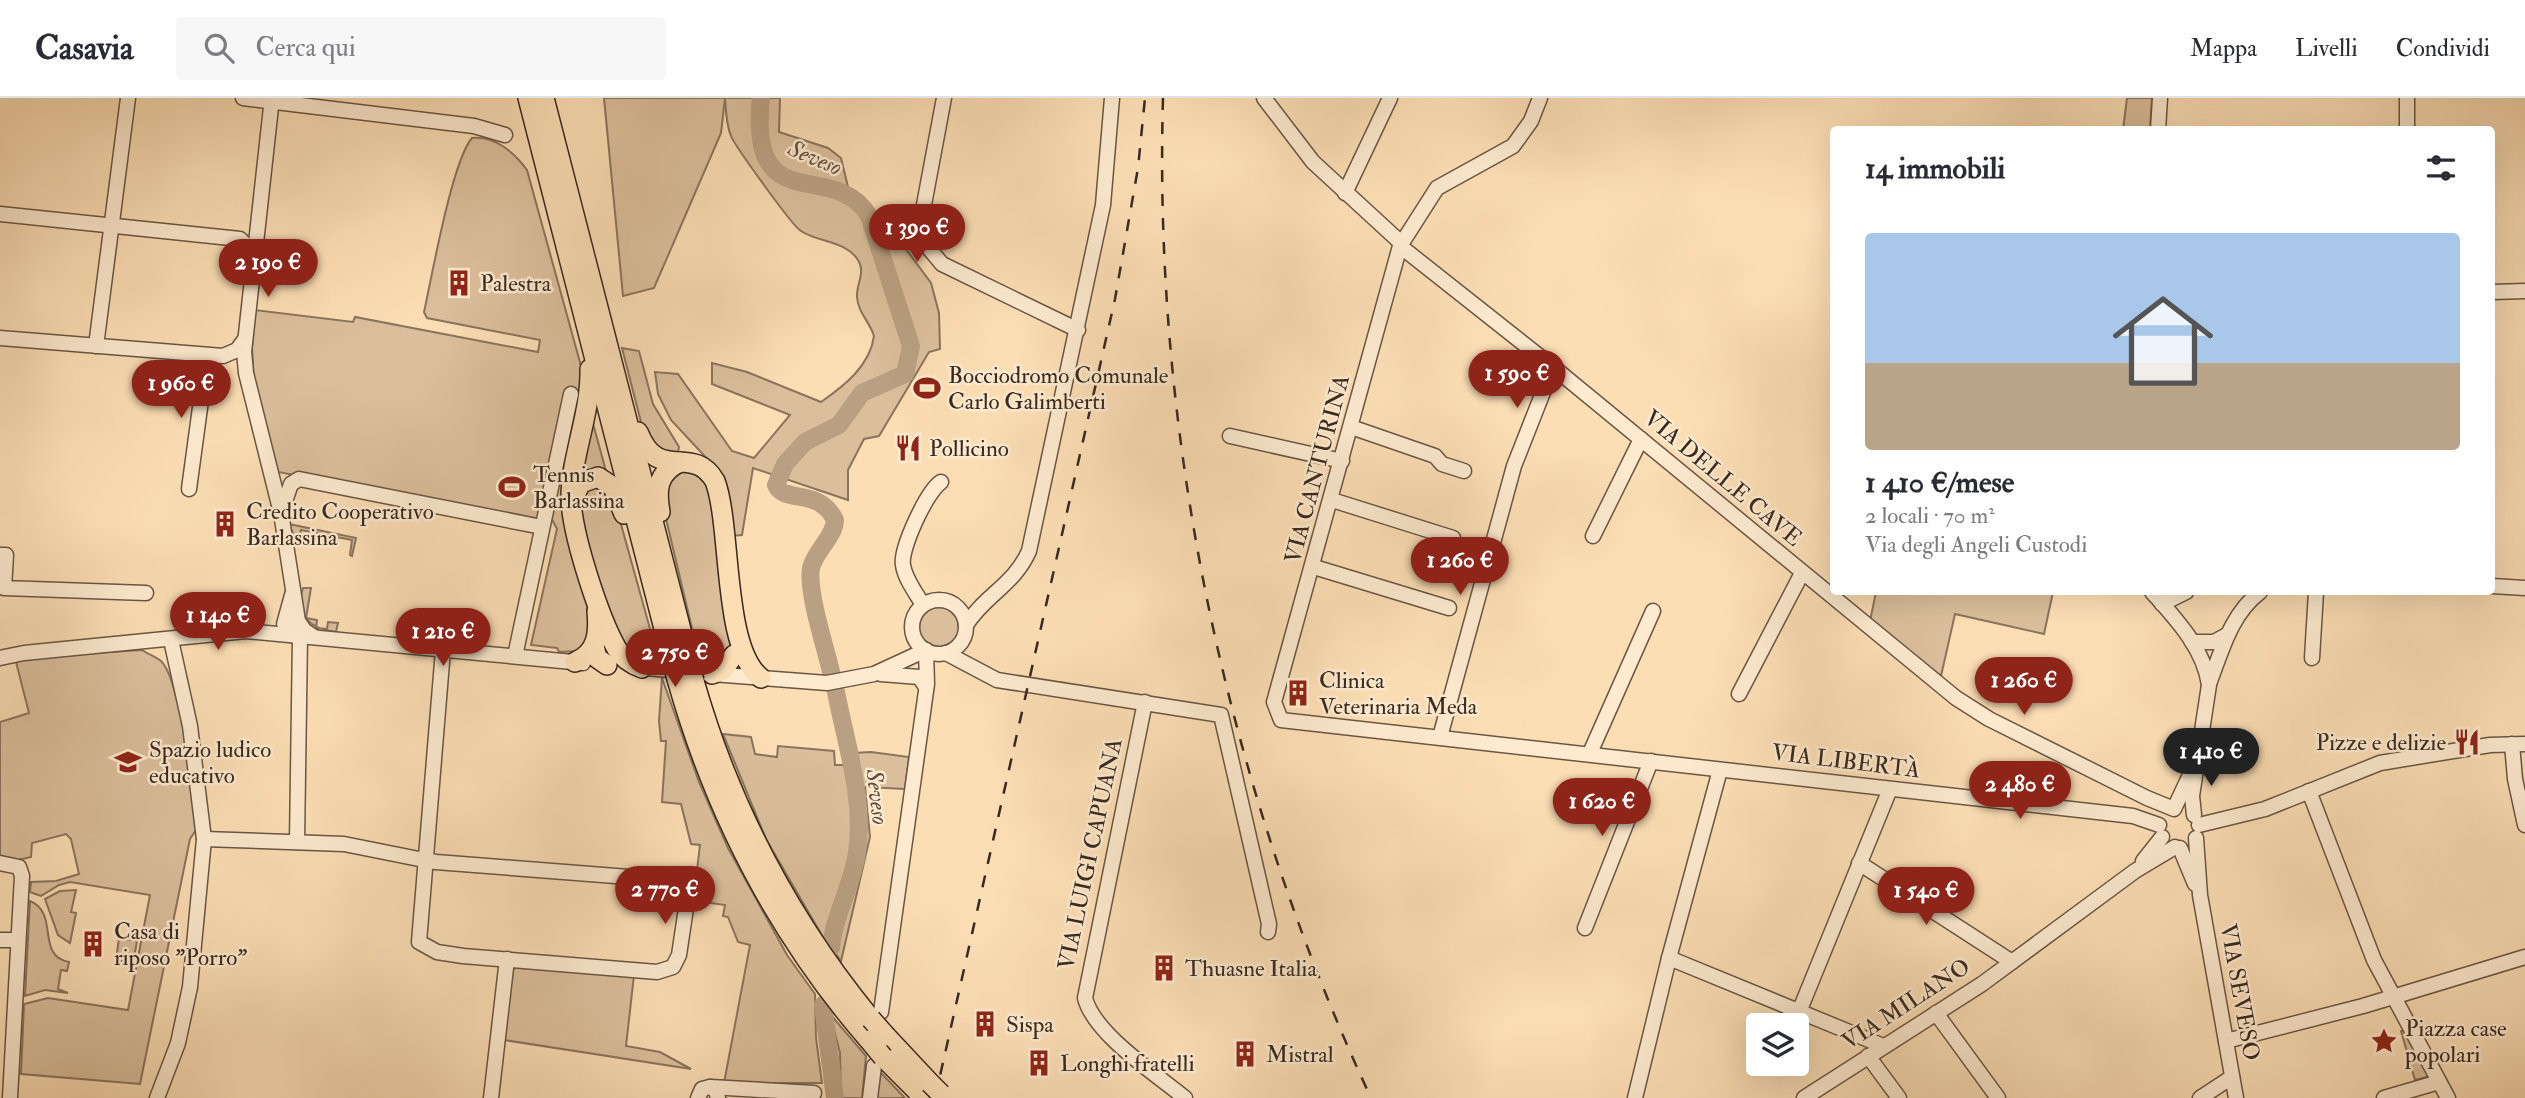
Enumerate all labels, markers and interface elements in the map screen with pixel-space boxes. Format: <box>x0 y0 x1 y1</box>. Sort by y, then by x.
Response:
search box <box>176 17 666 80</box>
text: Casavia <box>35 28 134 69</box>
icon: search <box>200 29 238 67</box>
text: Cerca qui <box>256 32 356 64</box>
text: Mappa <box>2190 33 2257 64</box>
text: Livelli <box>2295 33 2358 64</box>
text: Condividi <box>2396 33 2490 64</box>
water label: Seveso <box>782 132 847 183</box>
icon: filters <box>2422 149 2460 187</box>
text: 14 immobili <box>1865 150 2005 187</box>
pin: 1 390 € <box>852 204 982 264</box>
text: 1 390 € <box>885 212 949 241</box>
pin: 2 190 € <box>203 240 333 299</box>
text: 2 190 € <box>235 247 301 276</box>
building icon: Palestra <box>444 268 474 298</box>
place label: Palestra <box>480 269 552 298</box>
icon: home <box>2100 278 2226 404</box>
pin: 1 590 € <box>1452 350 1582 410</box>
text: 1 590 € <box>1484 358 1550 387</box>
pin: 1 960 € <box>116 360 246 420</box>
place label: Bocciodromo Comunale Carlo Galimberti <box>948 361 1169 416</box>
text: 1 960 € <box>148 368 214 397</box>
street label: VIA CANTURINA <box>1278 371 1356 566</box>
sports icon: Bocciodromo Comunale Carlo Galimberti <box>912 373 942 403</box>
street label: VIA DELLE CAVE <box>1638 403 1808 553</box>
restaurant icon: Pollicino <box>893 433 923 463</box>
place label: Pollicino <box>929 434 1009 463</box>
place label: Tennis Barlassina <box>533 460 625 515</box>
text: 1 410 €/mese <box>1865 464 2014 501</box>
sports icon: Tennis Barlassina <box>497 472 527 502</box>
place label: Credito Cooperativo Barlassina <box>246 497 434 552</box>
text: 2 locali · 70 m² <box>1865 501 1995 530</box>
building icon: Credito Cooperativo Barlassina <box>210 509 240 539</box>
text: Via degli Angeli Custodi <box>1865 530 2087 559</box>
pin: 1 260 € <box>1395 538 1525 597</box>
text: 1 260 € <box>1427 545 1493 574</box>
pin: 1 140 € <box>153 592 283 652</box>
text: 1 140 € <box>186 600 250 629</box>
pin: 1 210 € <box>378 608 508 668</box>
text: 1 210 € <box>412 616 474 645</box>
pin: 2 750 € <box>610 630 740 689</box>
text: 2 750 € <box>641 637 709 666</box>
pin: 1 260 € <box>1959 658 2089 717</box>
text: 1 260 € <box>1991 665 2057 694</box>
place label: Clinica Veterinaria Meda <box>1319 666 1478 721</box>
building icon: Clinica Veterinaria Meda <box>1283 678 1313 708</box>
restaurant icon: Pizze e delizie <box>2452 727 2482 757</box>
pin: 1 410 € <box>2146 728 2276 788</box>
place label: Pizze e delizie <box>2316 728 2446 757</box>
place label: Spazio ludico educativo <box>149 735 271 790</box>
street label: VIA LUIGI CAPUANA <box>1051 735 1129 972</box>
text: 1 410 € <box>2179 736 2243 765</box>
street label: VIA LIBERTÀ <box>1770 738 1922 785</box>
school or university icon: Spazio ludico educativo <box>113 747 143 777</box>
pin: 2 480 € <box>1955 762 2085 821</box>
water label: Seveso <box>858 766 896 827</box>
text: 2 480 € <box>1985 769 2055 798</box>
pin: 1 620 € <box>1537 778 1667 838</box>
text: 1 620 € <box>1569 786 1635 815</box>
pin: 2 770 € <box>600 866 730 926</box>
pin: 1 540 € <box>1861 868 1991 927</box>
text: 2 770 € <box>631 874 699 903</box>
text: 1 540 € <box>1893 875 1959 904</box>
place label: Casa di riposo "Porro" <box>114 917 247 973</box>
street label: VIA SEVESO <box>2214 921 2266 1063</box>
building icon: Casa di riposo "Porro" <box>78 929 108 959</box>
street label: VIA MILANO <box>1836 952 1976 1056</box>
building icon: Thuasne Italia <box>1149 953 1179 983</box>
place label: Thuasne Italia <box>1185 954 1317 983</box>
building icon: Sispa <box>970 1009 1000 1039</box>
place label: Sispa <box>1006 1010 1054 1040</box>
map controls <box>1746 1013 1809 1076</box>
button: layers <box>1746 1013 1809 1076</box>
place label: Piazza case popolari <box>2404 1014 2507 1070</box>
place icon: Piazza case popolari <box>2369 1026 2399 1056</box>
building icon: Mistral <box>1230 1039 1260 1069</box>
place label: Mistral <box>1266 1040 1334 1069</box>
building icon: Longhi fratelli <box>1024 1048 1054 1078</box>
place label: Longhi fratelli <box>1060 1049 1195 1078</box>

